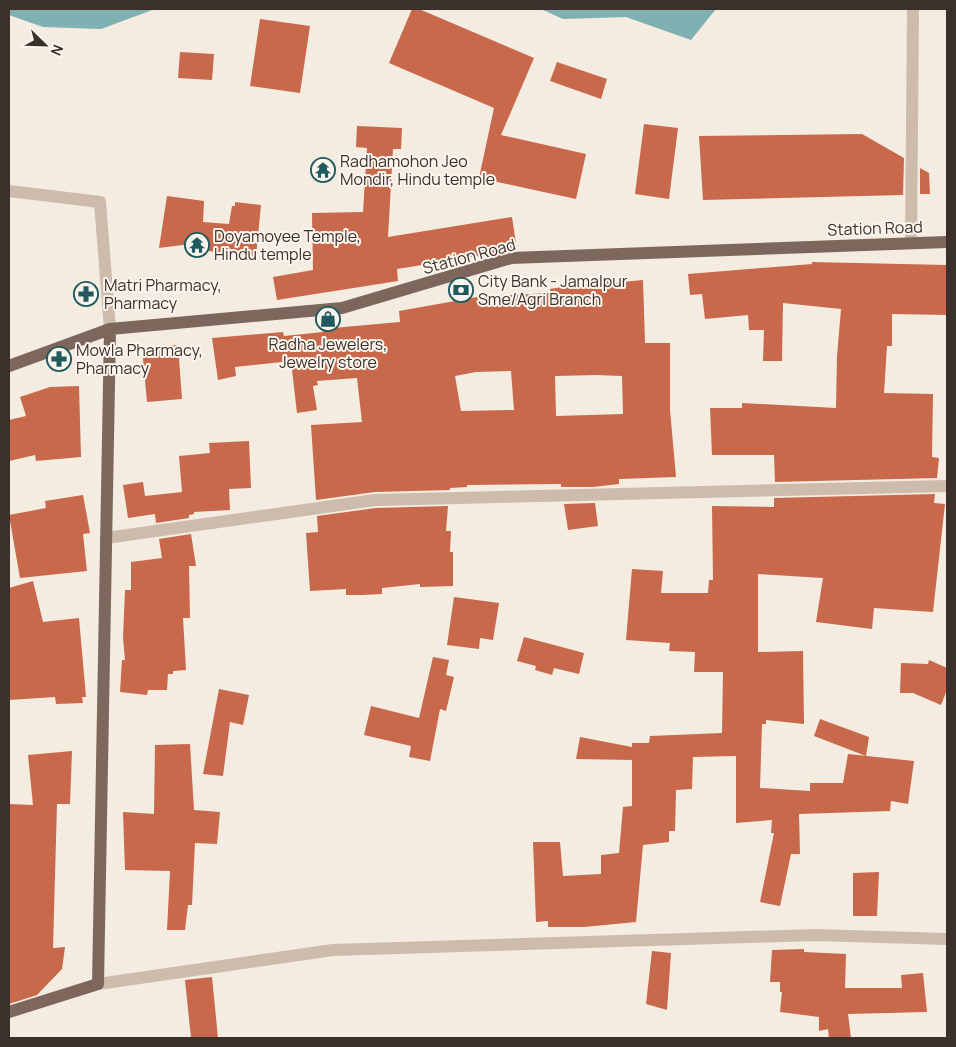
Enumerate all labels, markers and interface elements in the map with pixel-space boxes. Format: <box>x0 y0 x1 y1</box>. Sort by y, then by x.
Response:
north arrow <box>20 20 70 70</box>
text: N <box>47 42 68 59</box>
place label: Radhamohon Jeo Mondir, Hindu temple <box>340 150 495 190</box>
temple icon: Radhamohon Jeo Mondir, Hindu temple <box>310 157 336 183</box>
street label: Station Road <box>827 215 923 241</box>
place label: Doyamoyee Temple, Hindu temple <box>214 225 361 265</box>
temple icon: Doyamoyee Temple, Hindu temple <box>184 232 210 258</box>
street label: Station Road <box>420 233 518 279</box>
place label: City Bank - Jamalpur Sme/Agri Branch <box>478 270 628 310</box>
place label: Matri Pharmacy, Pharmacy <box>104 274 222 314</box>
bank icon: City Bank - Jamalpur Sme/Agri Branch <box>448 277 474 303</box>
pharmacy icon: Matri Pharmacy, Pharmacy <box>73 281 99 307</box>
shop icon: Radha Jewelers, Jewelry store <box>315 306 341 332</box>
place label: Radha Jewelers, Jewelry store <box>269 333 388 373</box>
place label: Mowla Pharmacy, Pharmacy <box>76 339 203 379</box>
pharmacy icon: Mowla Pharmacy, Pharmacy <box>46 346 72 372</box>

